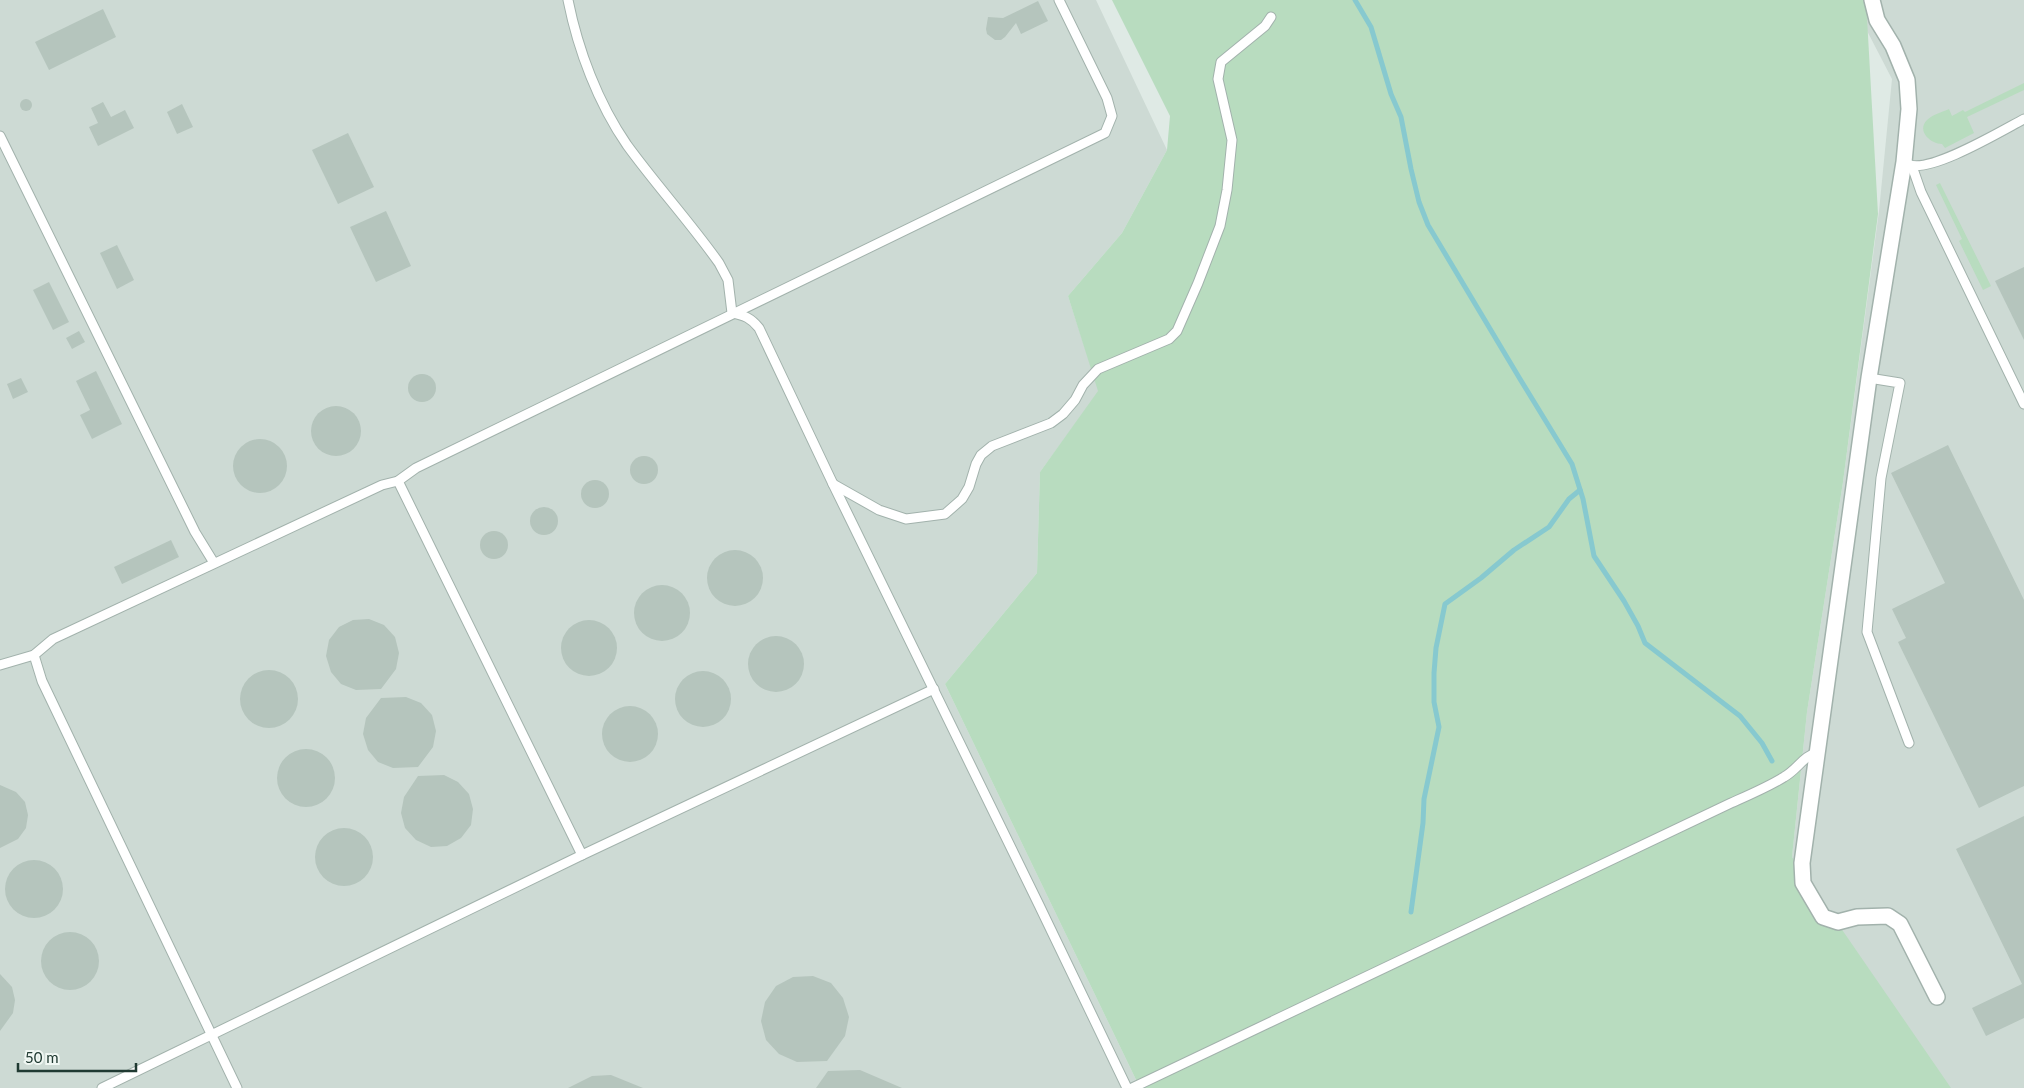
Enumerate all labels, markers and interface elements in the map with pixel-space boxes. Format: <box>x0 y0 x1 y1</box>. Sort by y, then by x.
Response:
scale bar <box>18 1040 135 1072</box>
text: 50 m <box>25 1048 59 1066</box>

